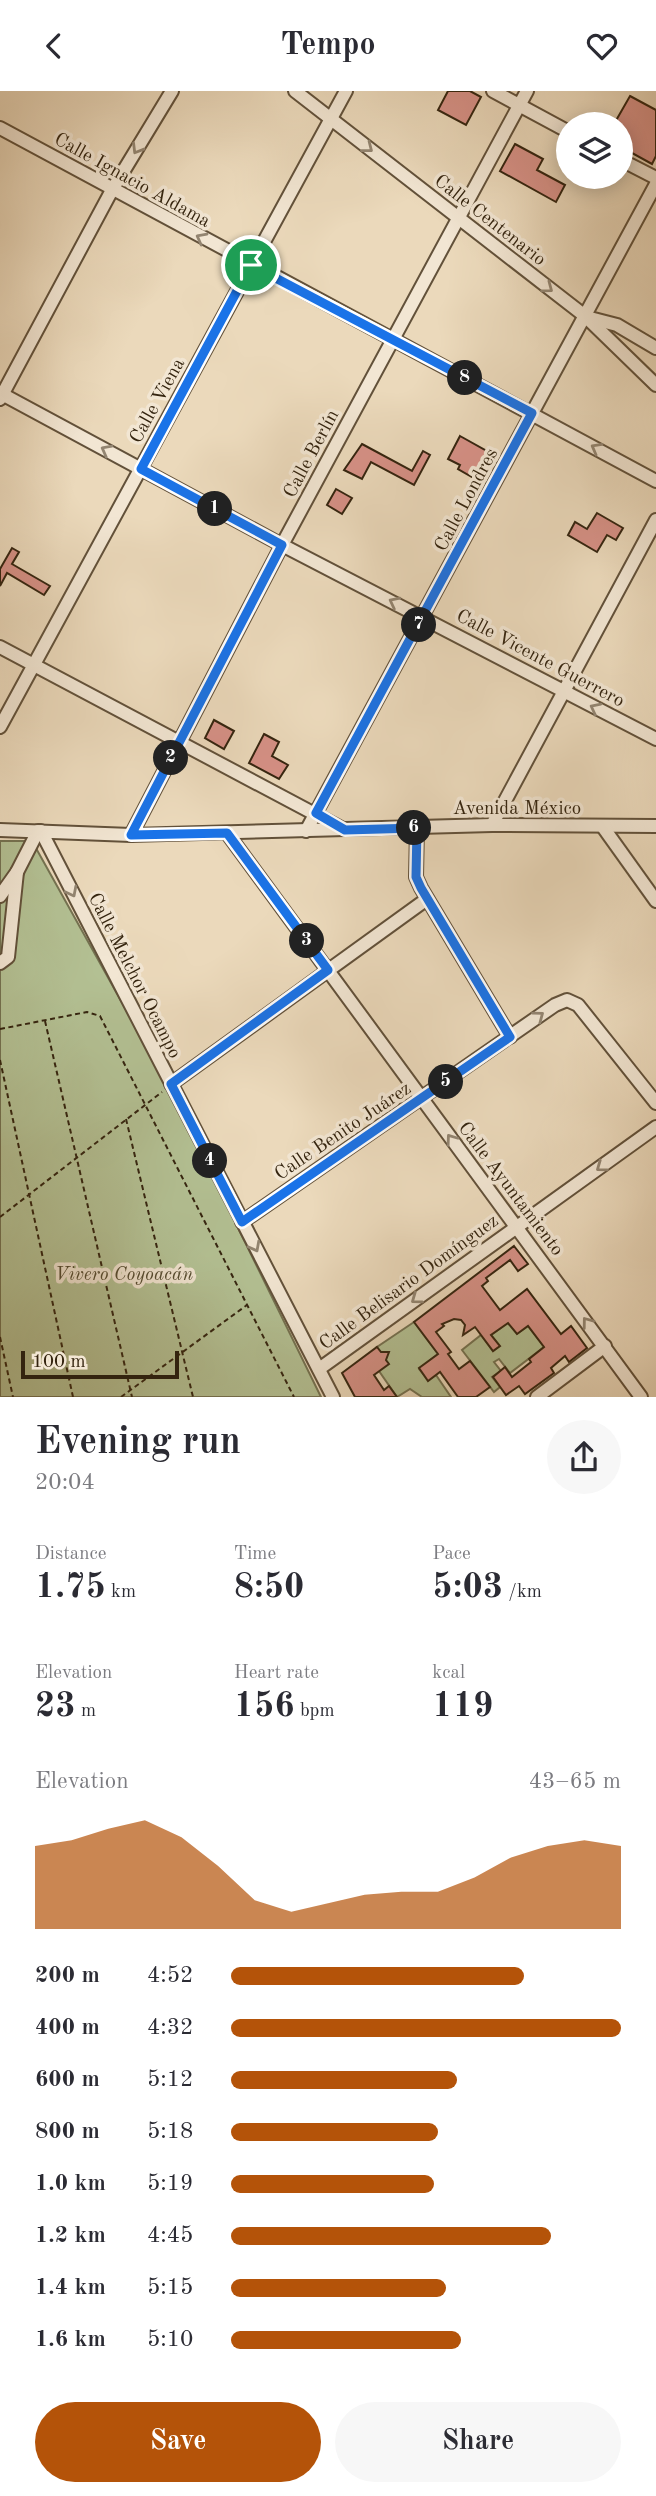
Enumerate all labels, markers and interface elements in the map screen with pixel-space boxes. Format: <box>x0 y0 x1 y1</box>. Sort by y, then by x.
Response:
icon: back <box>35 27 73 65</box>
icon: heart <box>583 27 621 65</box>
text: Tempo <box>280 30 376 62</box>
map controls <box>556 112 633 189</box>
button: layers <box>556 112 633 189</box>
street label: Calle Ignacio Aldama <box>50 130 214 232</box>
one-way arrow <box>361 140 373 153</box>
one-way arrow <box>132 142 145 155</box>
street label: Calle Centenario <box>430 172 549 270</box>
one-way arrow <box>196 233 208 246</box>
pin <box>221 235 281 295</box>
icon: arrive <box>232 246 270 284</box>
one-way arrow <box>540 279 553 292</box>
street label: Calle Viena <box>127 355 190 447</box>
pin: 8 <box>448 361 482 395</box>
text: 8 <box>459 368 470 387</box>
street label: Calle Berlín <box>281 407 343 501</box>
one-way arrow <box>591 443 604 456</box>
one-way arrow <box>101 445 113 458</box>
street label: Calle Londres <box>432 446 502 555</box>
pin: 1 <box>198 491 232 527</box>
text: 1 <box>209 499 220 518</box>
one-way arrow <box>389 597 401 611</box>
pin: 7 <box>402 607 436 643</box>
street label: Calle Vicente Guerrero <box>453 607 627 712</box>
text: 7 <box>413 615 424 634</box>
one-way arrow <box>590 703 602 717</box>
pin: 2 <box>154 741 188 775</box>
text: 2 <box>165 748 176 767</box>
street label: Avenida México <box>453 800 581 819</box>
pin: 6 <box>396 811 432 845</box>
text: 6 <box>408 818 419 837</box>
one-way arrow <box>64 885 78 897</box>
street label: Calle Melchor Ocampo <box>84 890 184 1062</box>
pin: 3 <box>290 923 324 959</box>
text: 3 <box>301 931 312 950</box>
one-way arrow <box>531 1012 544 1024</box>
pin: 5 <box>428 1065 464 1100</box>
text: 5 <box>440 1072 451 1091</box>
street label: Calle Benito Juárez <box>272 1080 415 1185</box>
street label: Calle Ayuntamiento <box>454 1119 566 1260</box>
one-way arrow <box>447 1134 460 1147</box>
pin: 4 <box>192 1143 228 1179</box>
text: 4 <box>204 1151 215 1170</box>
one-way arrow <box>596 1158 609 1171</box>
street label: Calle Belisario Domínguez <box>316 1212 502 1354</box>
one-way arrow <box>246 1240 260 1252</box>
park label: Vivero Coyoacán <box>55 1266 193 1285</box>
one-way arrow <box>411 1291 424 1304</box>
one-way arrow <box>583 1317 595 1330</box>
scale bar <box>21 1348 178 1380</box>
text: 100 m <box>32 1353 85 1372</box>
button: share <box>547 1420 621 1494</box>
text: Evening run <box>35 1424 241 1462</box>
text: 20:04 <box>35 1471 95 1494</box>
text: Distance <box>35 1545 107 1564</box>
text: Time <box>234 1545 276 1564</box>
text: Pace <box>432 1545 471 1564</box>
text: 1.75 <box>35 1570 106 1605</box>
text: 8:50 <box>234 1570 304 1605</box>
text: 5:03 <box>432 1570 503 1605</box>
text: km <box>106 1583 136 1602</box>
text: /km <box>503 1583 542 1602</box>
text: Elevation <box>35 1664 112 1683</box>
text: Heart rate <box>234 1664 319 1683</box>
text: kcal <box>432 1664 465 1683</box>
text: 23 <box>35 1689 76 1724</box>
text: 156 <box>234 1689 295 1724</box>
text: 119 <box>432 1689 493 1724</box>
text: m <box>76 1702 96 1721</box>
text: bpm <box>295 1702 335 1721</box>
text: Elevation <box>35 1770 129 1793</box>
text: 43–65 m <box>529 1770 621 1793</box>
text: 200 m <box>35 1964 100 1987</box>
text: 4:52 <box>147 1964 193 1987</box>
text: 400 m <box>35 2016 100 2039</box>
text: 4:32 <box>147 2016 193 2039</box>
text: 600 m <box>35 2068 100 2091</box>
text: 5:12 <box>147 2068 193 2091</box>
text: 800 m <box>35 2120 100 2143</box>
text: 5:18 <box>147 2120 193 2143</box>
text: 1.0 km <box>35 2172 106 2195</box>
text: 5:19 <box>147 2172 193 2195</box>
text: 1.2 km <box>35 2224 106 2247</box>
text: 4:45 <box>147 2224 193 2247</box>
text: 1.4 km <box>35 2276 106 2299</box>
text: 5:15 <box>147 2276 193 2299</box>
text: 1.6 km <box>35 2328 106 2351</box>
text: 5:10 <box>147 2328 193 2351</box>
button: Save <box>35 2402 321 2482</box>
button: Share <box>335 2402 621 2482</box>

